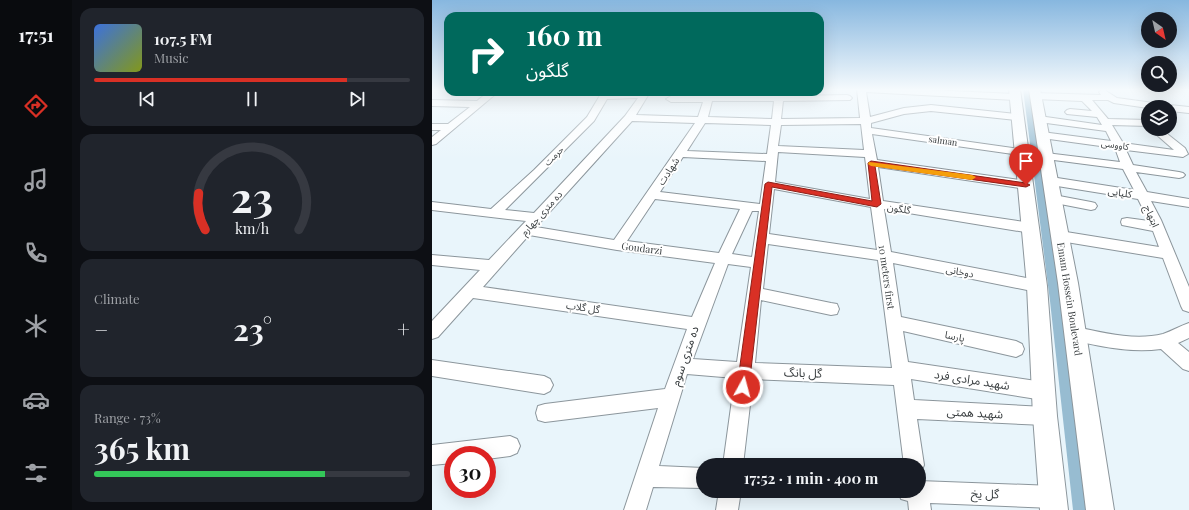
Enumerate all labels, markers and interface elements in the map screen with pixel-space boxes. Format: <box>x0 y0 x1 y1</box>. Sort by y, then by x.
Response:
north arrow <box>1141 12 1177 48</box>
map controls <box>1141 12 1177 136</box>
text: 160 m <box>526 16 602 53</box>
text: 17:51 <box>18 23 54 47</box>
icon: right <box>460 28 512 80</box>
text: 107.5 FM <box>154 29 212 49</box>
text: Music <box>154 49 189 66</box>
button: search <box>1141 56 1177 92</box>
text: گلگون <box>526 58 569 82</box>
icon: previous <box>136 88 158 110</box>
icon: pause <box>241 88 263 110</box>
icon: next <box>346 88 368 110</box>
icon: directions <box>22 92 50 120</box>
button: layers <box>1141 100 1177 136</box>
street label: salman <box>928 132 959 148</box>
street label: کاووسی <box>1100 136 1130 152</box>
street label: حرمت <box>541 143 566 168</box>
pin <box>1009 144 1043 185</box>
icon: arrive <box>1015 150 1037 172</box>
street label: شهادت <box>654 154 682 188</box>
icon: music <box>22 166 50 194</box>
text: 23 <box>231 168 273 223</box>
street label: کلیایی <box>1107 183 1134 201</box>
street label: ده متری چهارم <box>517 187 567 240</box>
street label: گلگون <box>886 199 913 217</box>
street label: ابتهاج <box>1140 203 1163 230</box>
text: km/h <box>235 219 270 238</box>
icon: phone <box>22 239 50 267</box>
street label: Goudarzi <box>621 239 663 257</box>
street label: Emam Hossein Boulevard <box>1054 241 1086 357</box>
street label: 10 meters first <box>876 244 899 311</box>
street label: دوخانی <box>945 261 975 281</box>
text: Climate <box>94 290 140 307</box>
street label: گل گلاب <box>565 298 602 316</box>
text: 23° <box>233 309 272 349</box>
icon: climate <box>22 312 50 340</box>
text: − <box>94 314 108 344</box>
text: + <box>397 314 410 344</box>
street label: ده متری سوم <box>666 323 704 388</box>
street label: پارسا <box>944 327 966 345</box>
street label: گل بانگ <box>784 363 824 381</box>
street label: شهید مرادی فرد <box>933 365 1011 393</box>
position arrow <box>722 366 764 408</box>
icon: car <box>22 386 50 414</box>
street label: شهید همتی <box>946 403 1004 422</box>
text: Range · 73% <box>94 409 161 426</box>
text: 365 km <box>94 428 190 468</box>
speed limit sign: 30 <box>444 446 496 498</box>
icon: filters <box>22 459 50 487</box>
text: 17:52 · 1 min · 400 m <box>744 468 878 488</box>
street label: گل یخ <box>971 485 1000 504</box>

